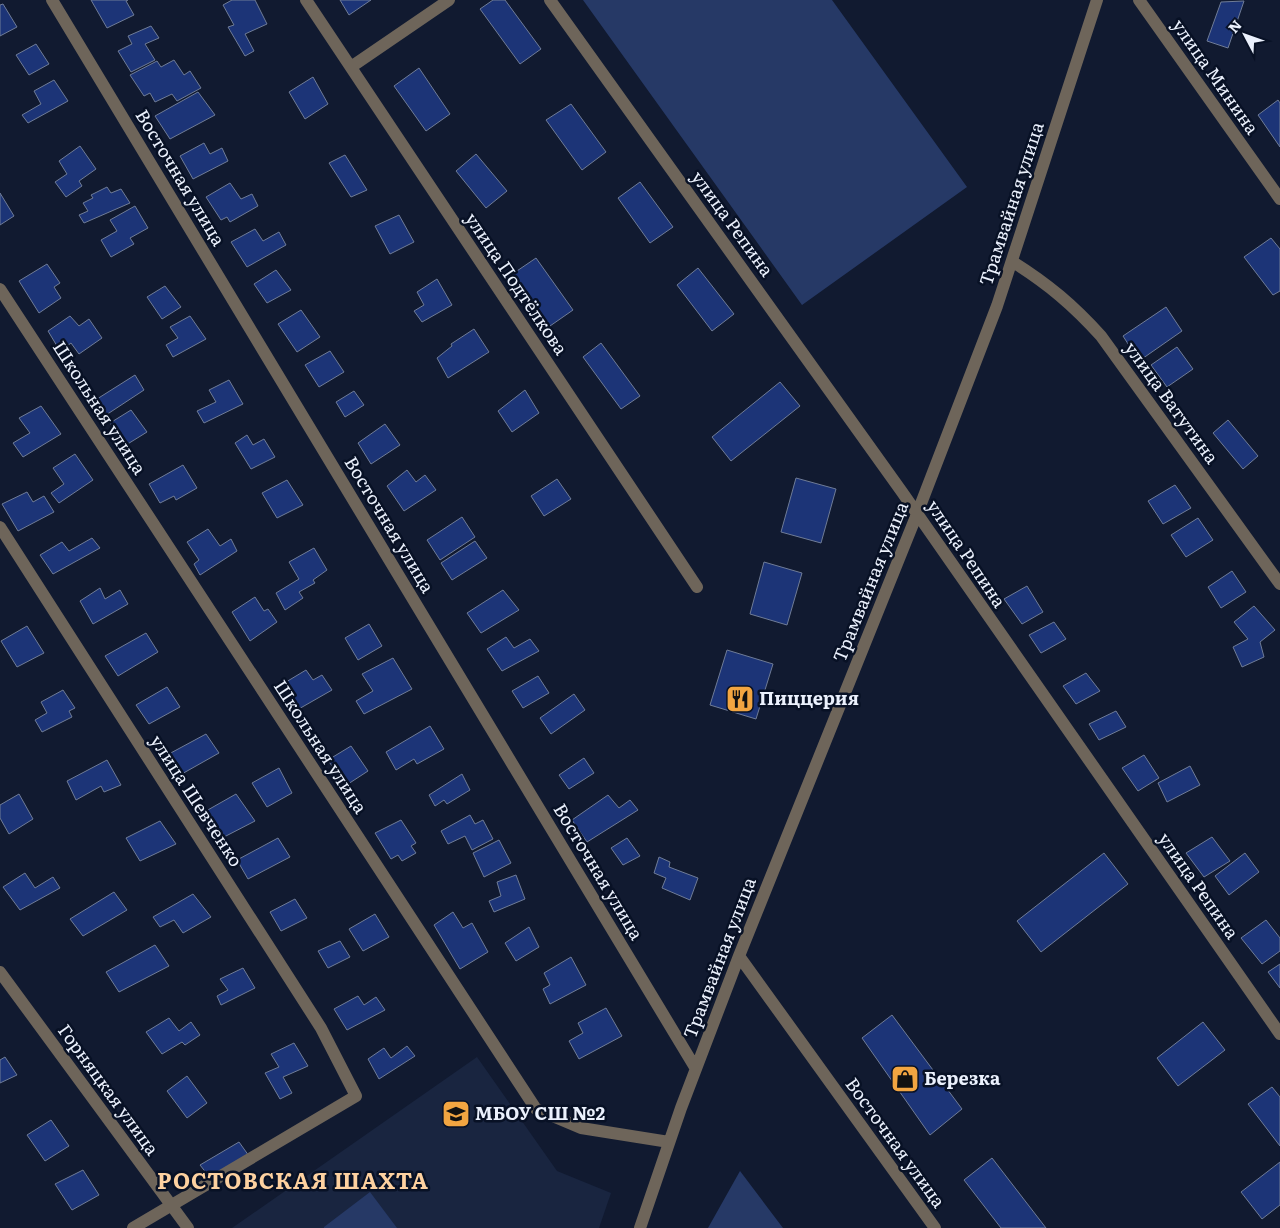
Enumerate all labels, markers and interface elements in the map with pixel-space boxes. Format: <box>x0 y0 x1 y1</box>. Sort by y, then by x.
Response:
north arrow <box>1220 10 1270 60</box>
street label: улица Минина <box>1166 13 1266 140</box>
text: N <box>1223 15 1246 37</box>
street label: Восточная улица <box>130 104 233 251</box>
street label: Трамвайная улица <box>971 118 1050 289</box>
street label: улица Репина <box>686 165 781 282</box>
street label: улица Подтёлкова <box>459 206 575 360</box>
street label: Школьная улица <box>47 335 154 480</box>
street label: улица Ватутина <box>1119 335 1226 469</box>
street label: Восточная улица <box>339 451 442 598</box>
street label: улица Репина <box>921 494 1014 613</box>
street label: Трамвайная улица <box>825 497 914 666</box>
street label: Школьная улица <box>268 674 375 819</box>
restaurant icon: Пиццерия <box>725 684 755 714</box>
place label: Пиццерия <box>759 684 859 711</box>
street label: улица Шевченко <box>144 729 250 872</box>
street label: Восточная улица <box>548 798 651 945</box>
street label: улица Репина <box>1152 826 1246 944</box>
street label: Трамвайная улица <box>675 873 762 1042</box>
street label: Горняцкая улица <box>52 1018 166 1161</box>
shop icon: Березка <box>890 1064 920 1094</box>
place label: Березка <box>924 1064 1001 1091</box>
street label: Восточная улица <box>840 1071 953 1213</box>
school or university icon: МБОУ СШ №2 <box>441 1099 471 1129</box>
place label: МБОУ СШ №2 <box>475 1099 605 1126</box>
district label: РОСТОВСКАЯ ШАХТА <box>157 1163 429 1196</box>

